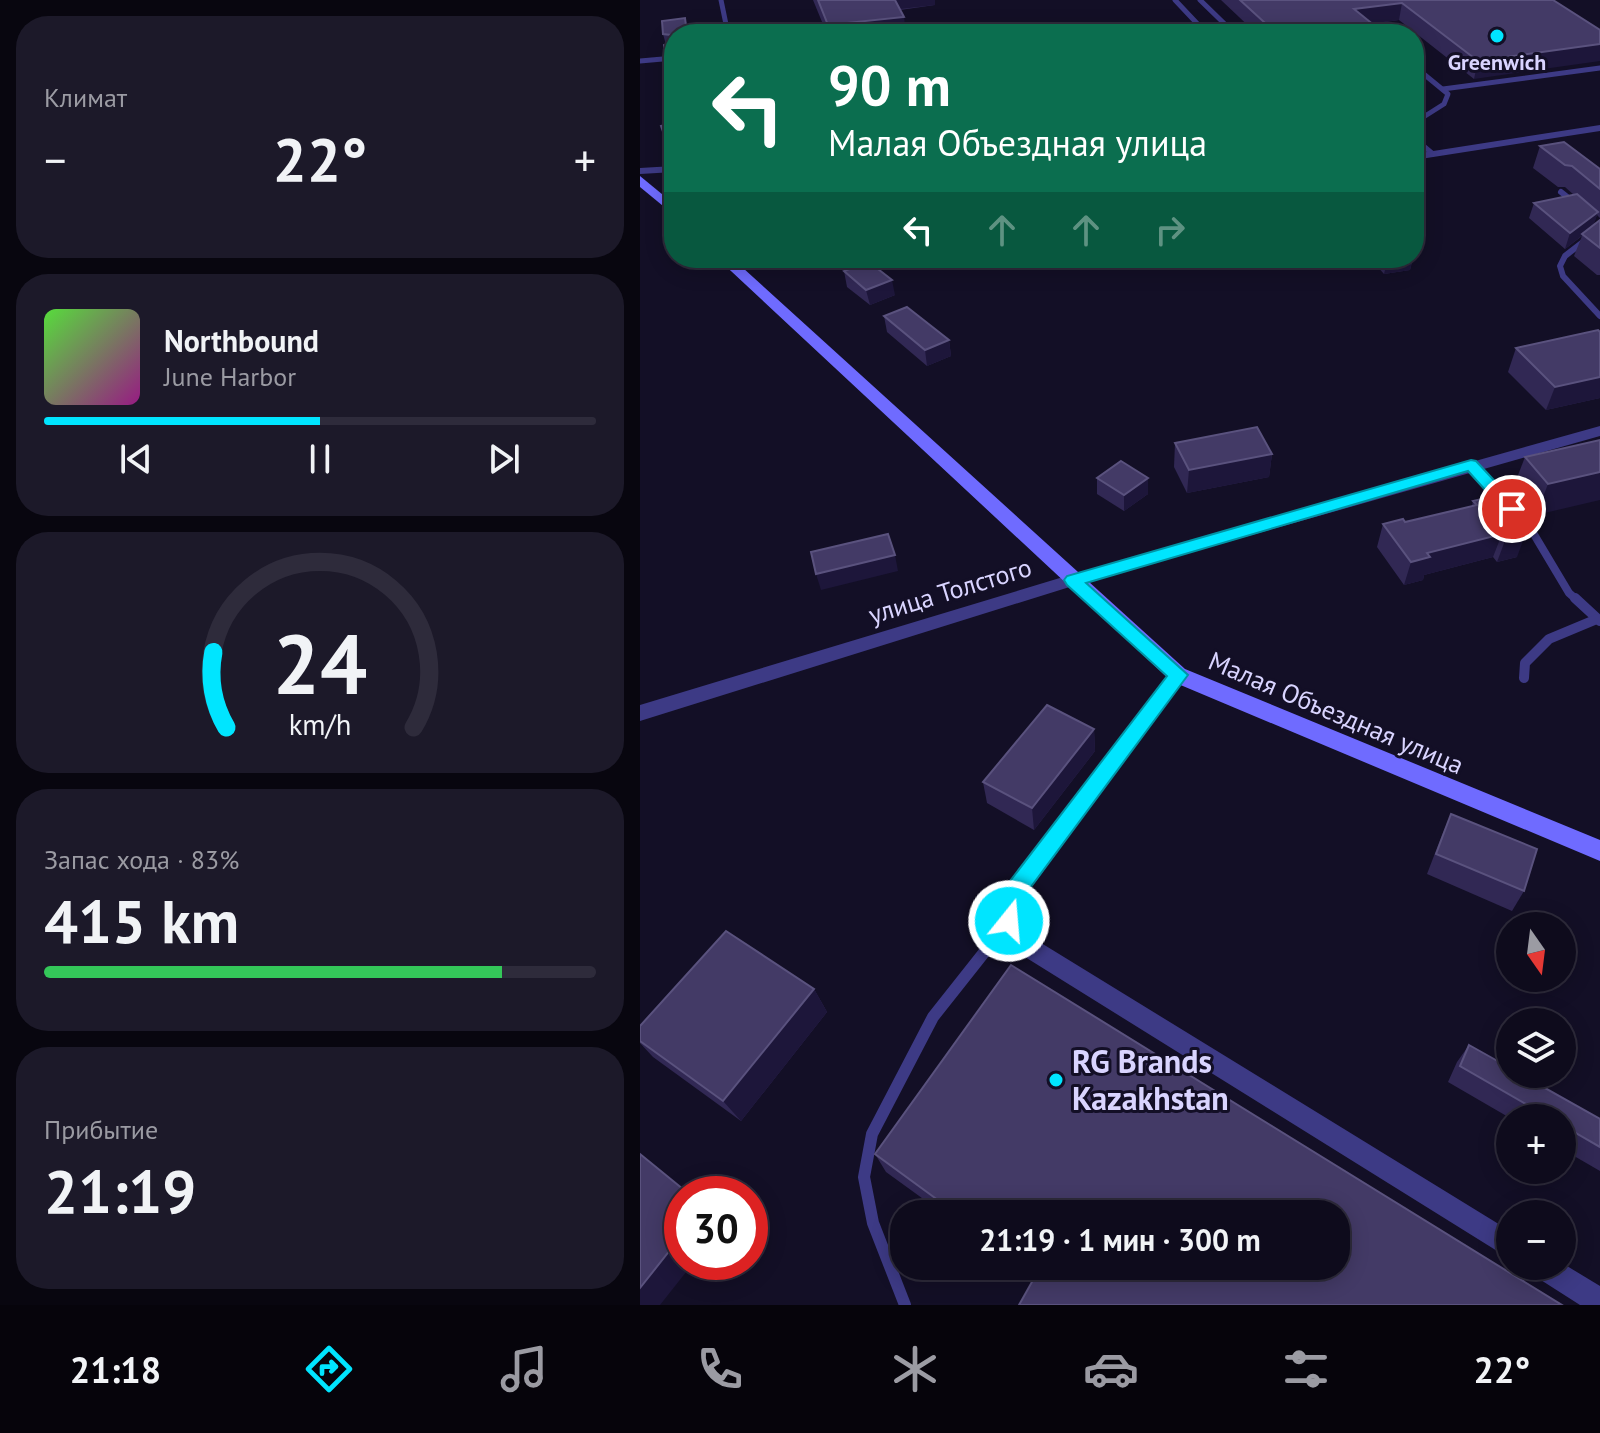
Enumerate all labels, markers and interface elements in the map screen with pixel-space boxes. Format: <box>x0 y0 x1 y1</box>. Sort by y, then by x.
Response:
marker: Greenwich <box>1488 27 1506 45</box>
place label: Greenwich <box>1448 48 1546 76</box>
text: 90 m <box>828 49 951 121</box>
icon: left <box>696 56 800 160</box>
text: Климат <box>44 81 127 114</box>
text: Малая Объездная улица <box>828 119 1207 166</box>
text: 22° <box>273 120 367 198</box>
text: − <box>44 131 66 188</box>
text: + <box>574 131 596 188</box>
icon: left <box>896 208 940 252</box>
icon: ahead <box>980 208 1024 252</box>
icon: ahead <box>1064 208 1108 252</box>
icon: right <box>1148 208 1192 252</box>
text: Northbound <box>164 321 319 360</box>
text: June Harbor <box>164 360 296 393</box>
icon: previous <box>114 437 158 481</box>
icon: pause <box>298 437 342 481</box>
icon: next <box>482 437 526 481</box>
pin <box>1478 475 1546 543</box>
icon: arrive <box>1490 487 1534 531</box>
street label: улица Толстого <box>864 550 1035 631</box>
text: 24 <box>273 609 367 717</box>
street label: Малая Объездная улица <box>1204 644 1469 781</box>
text: km/h <box>289 707 351 744</box>
text: Запас хода · 83% <box>44 843 239 876</box>
position arrow <box>967 879 1051 963</box>
text: 415 km <box>44 882 239 960</box>
north arrow <box>1496 912 1576 992</box>
map controls <box>1496 912 1576 1280</box>
button: layers <box>1496 1008 1576 1088</box>
place label: RG Brands Kazakhstan <box>1072 1040 1229 1119</box>
marker: RG Brands Kazakhstan <box>1047 1071 1065 1089</box>
button: + <box>1496 1104 1576 1184</box>
text: Прибытие <box>44 1113 158 1146</box>
text: 21:19 <box>44 1152 196 1230</box>
speed limit sign: 30 <box>664 1176 768 1280</box>
button: − <box>1496 1200 1576 1280</box>
text: 21:19 · 1 мин · 300 m <box>979 1220 1261 1259</box>
icon: directions <box>301 1341 357 1397</box>
icon: music <box>496 1341 552 1397</box>
icon: phone <box>692 1341 748 1397</box>
icon: climate <box>887 1341 943 1397</box>
icon: car <box>1083 1341 1139 1397</box>
icon: filters <box>1278 1341 1334 1397</box>
text: 21:18 <box>70 1346 161 1393</box>
text: 22° <box>1474 1346 1530 1393</box>

